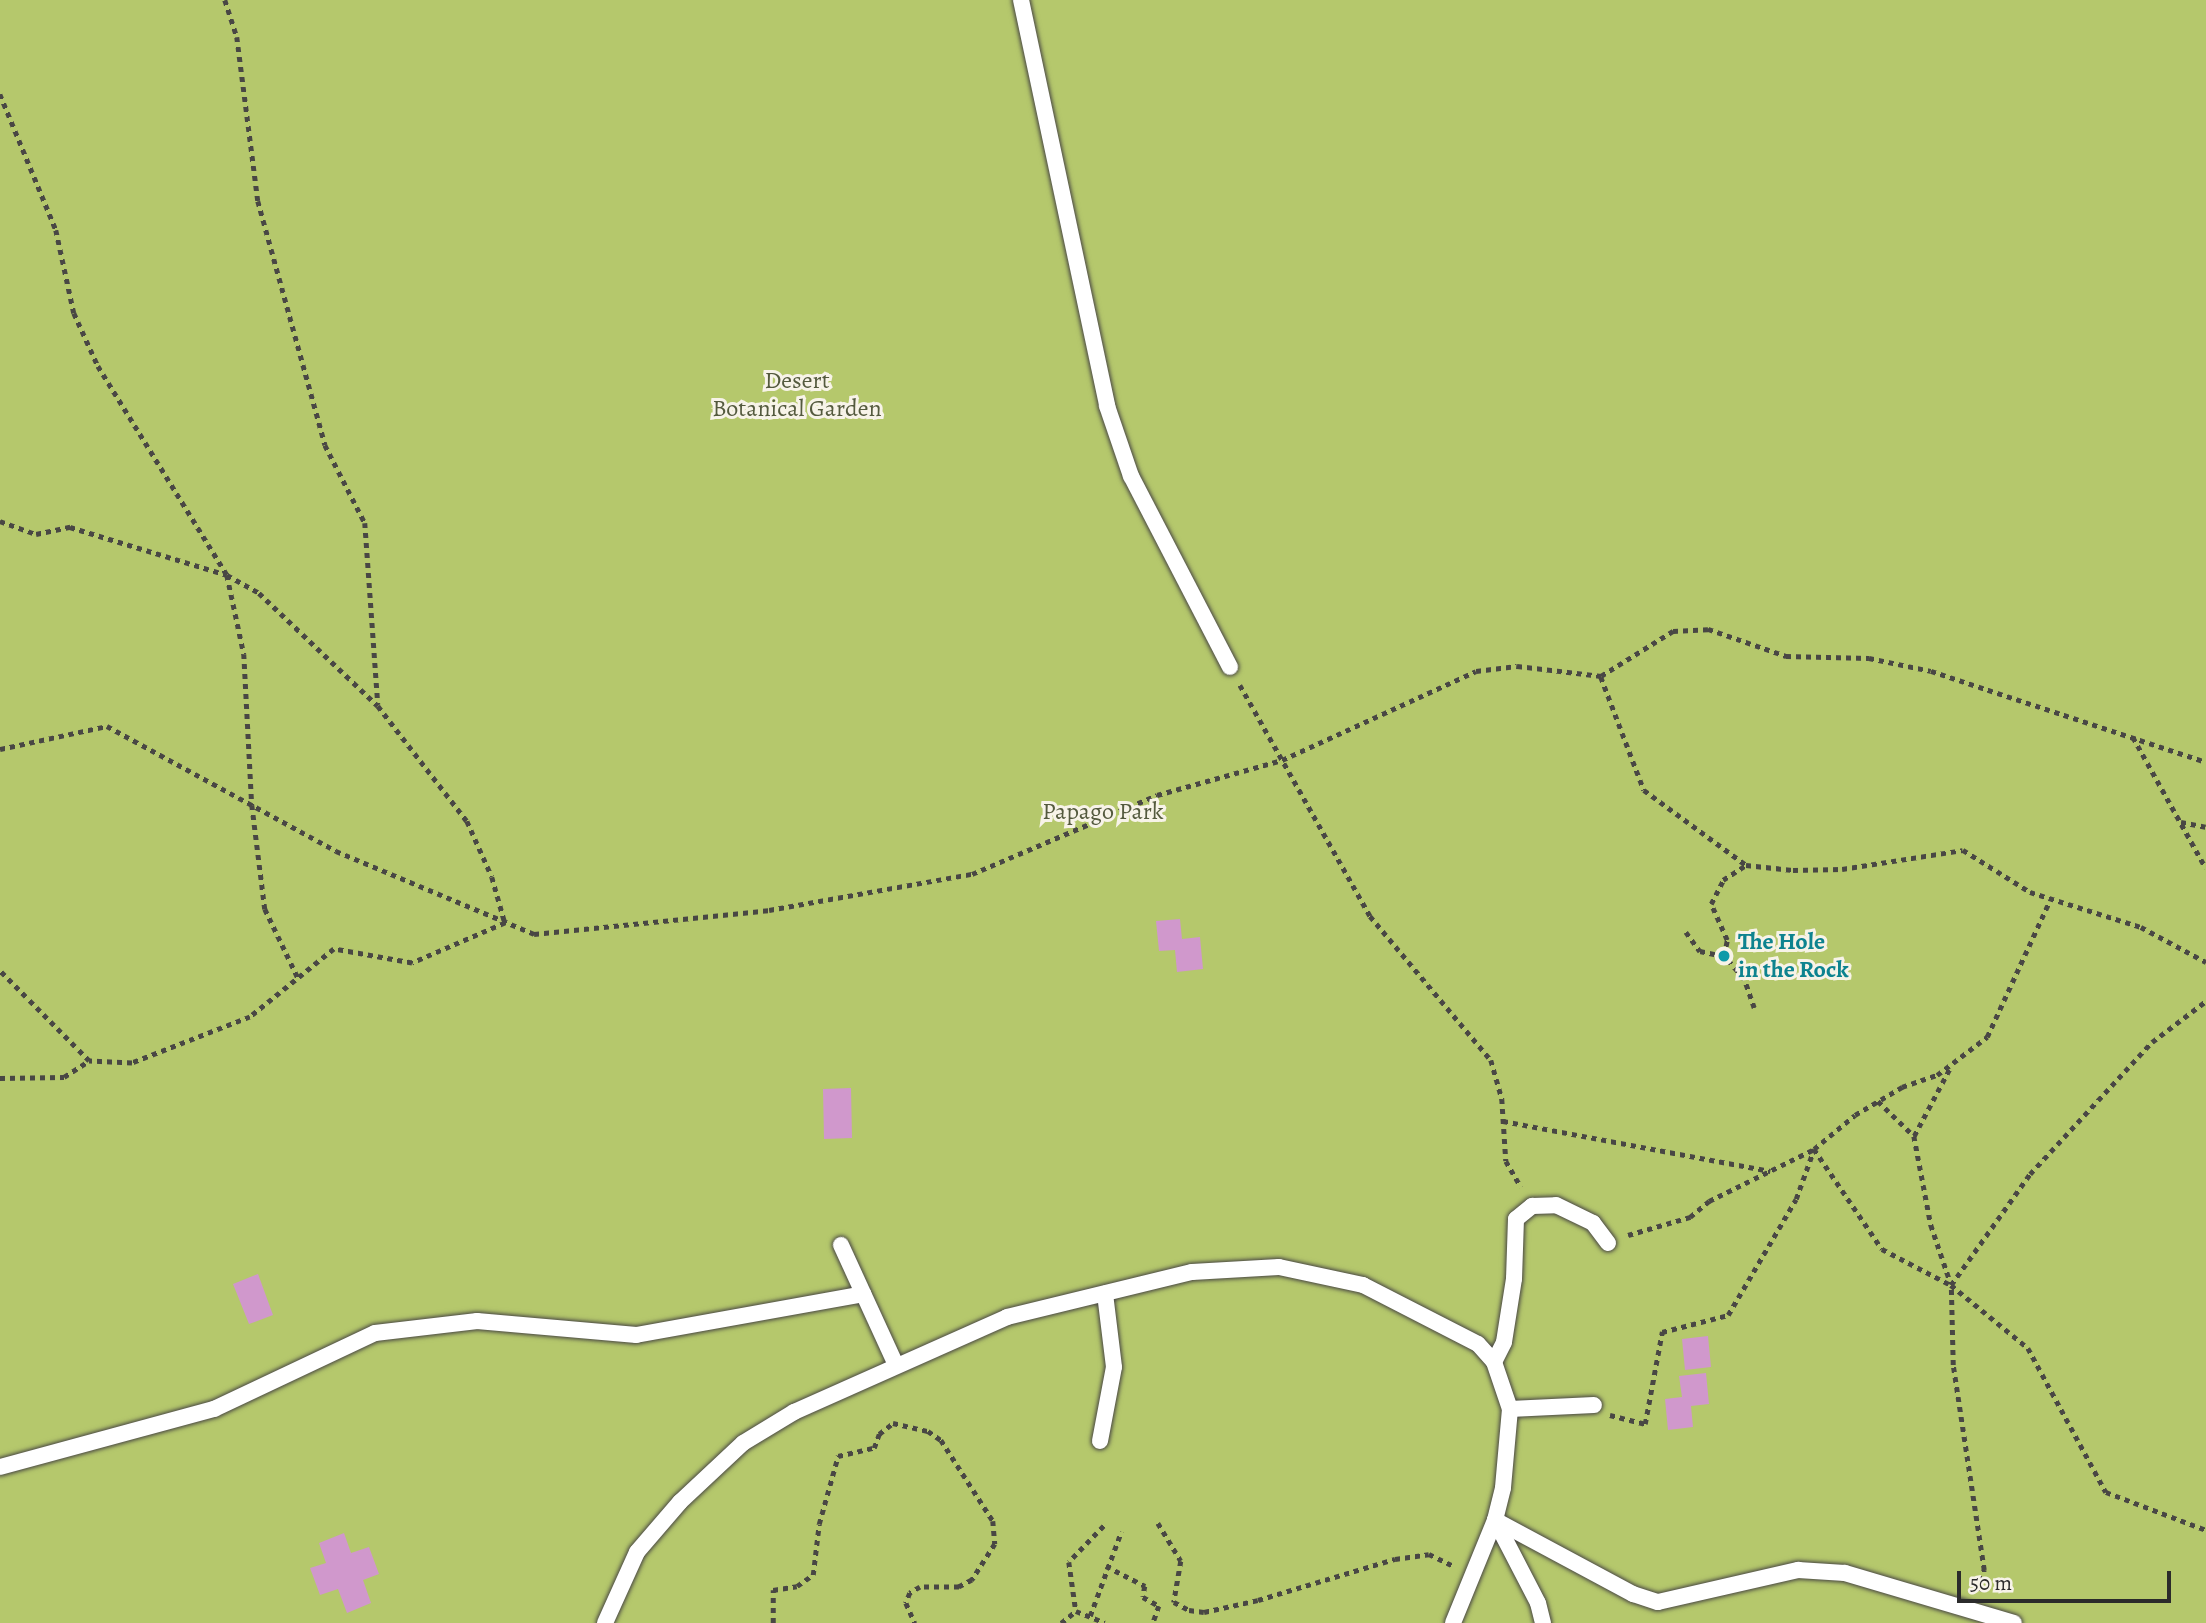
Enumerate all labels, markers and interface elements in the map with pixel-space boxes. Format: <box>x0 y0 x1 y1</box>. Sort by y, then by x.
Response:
park label: Desert Botanical Garden <box>712 367 882 423</box>
park label: Papago Park <box>1042 798 1164 826</box>
place label: The Hole in the Rock <box>1738 928 1849 984</box>
marker: The Hole in the Rock <box>1716 948 1732 964</box>
scale bar <box>1961 1556 2174 1600</box>
text: 50 m <box>1970 1569 2012 1597</box>

